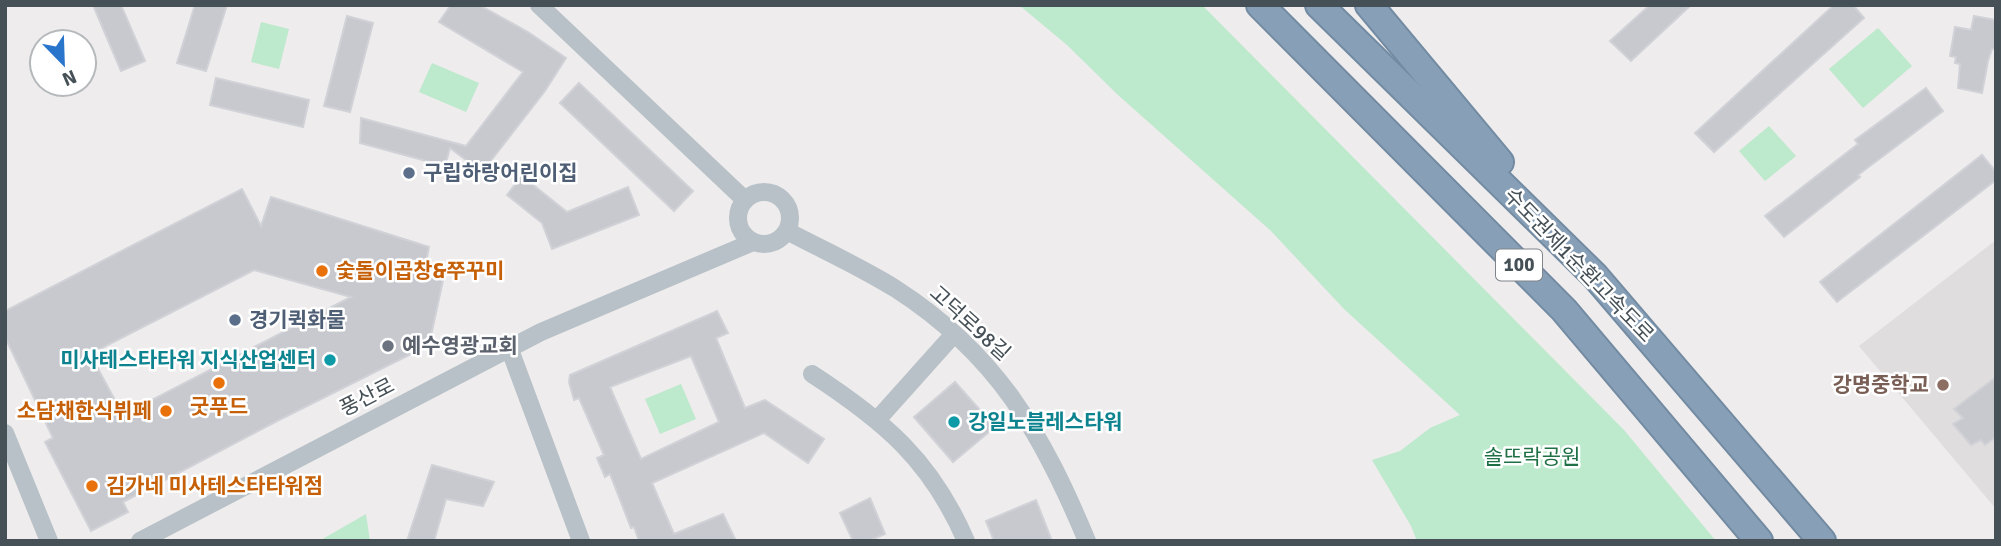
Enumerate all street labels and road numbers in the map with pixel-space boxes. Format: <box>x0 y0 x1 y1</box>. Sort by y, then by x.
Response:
street label: 수도권제1순환고속도로 <box>1499 182 1659 348</box>
road number: 100 <box>1496 249 1542 280</box>
street label: 고덕로98길 <box>924 280 1016 366</box>
street label: 풍산로 <box>335 372 399 422</box>

